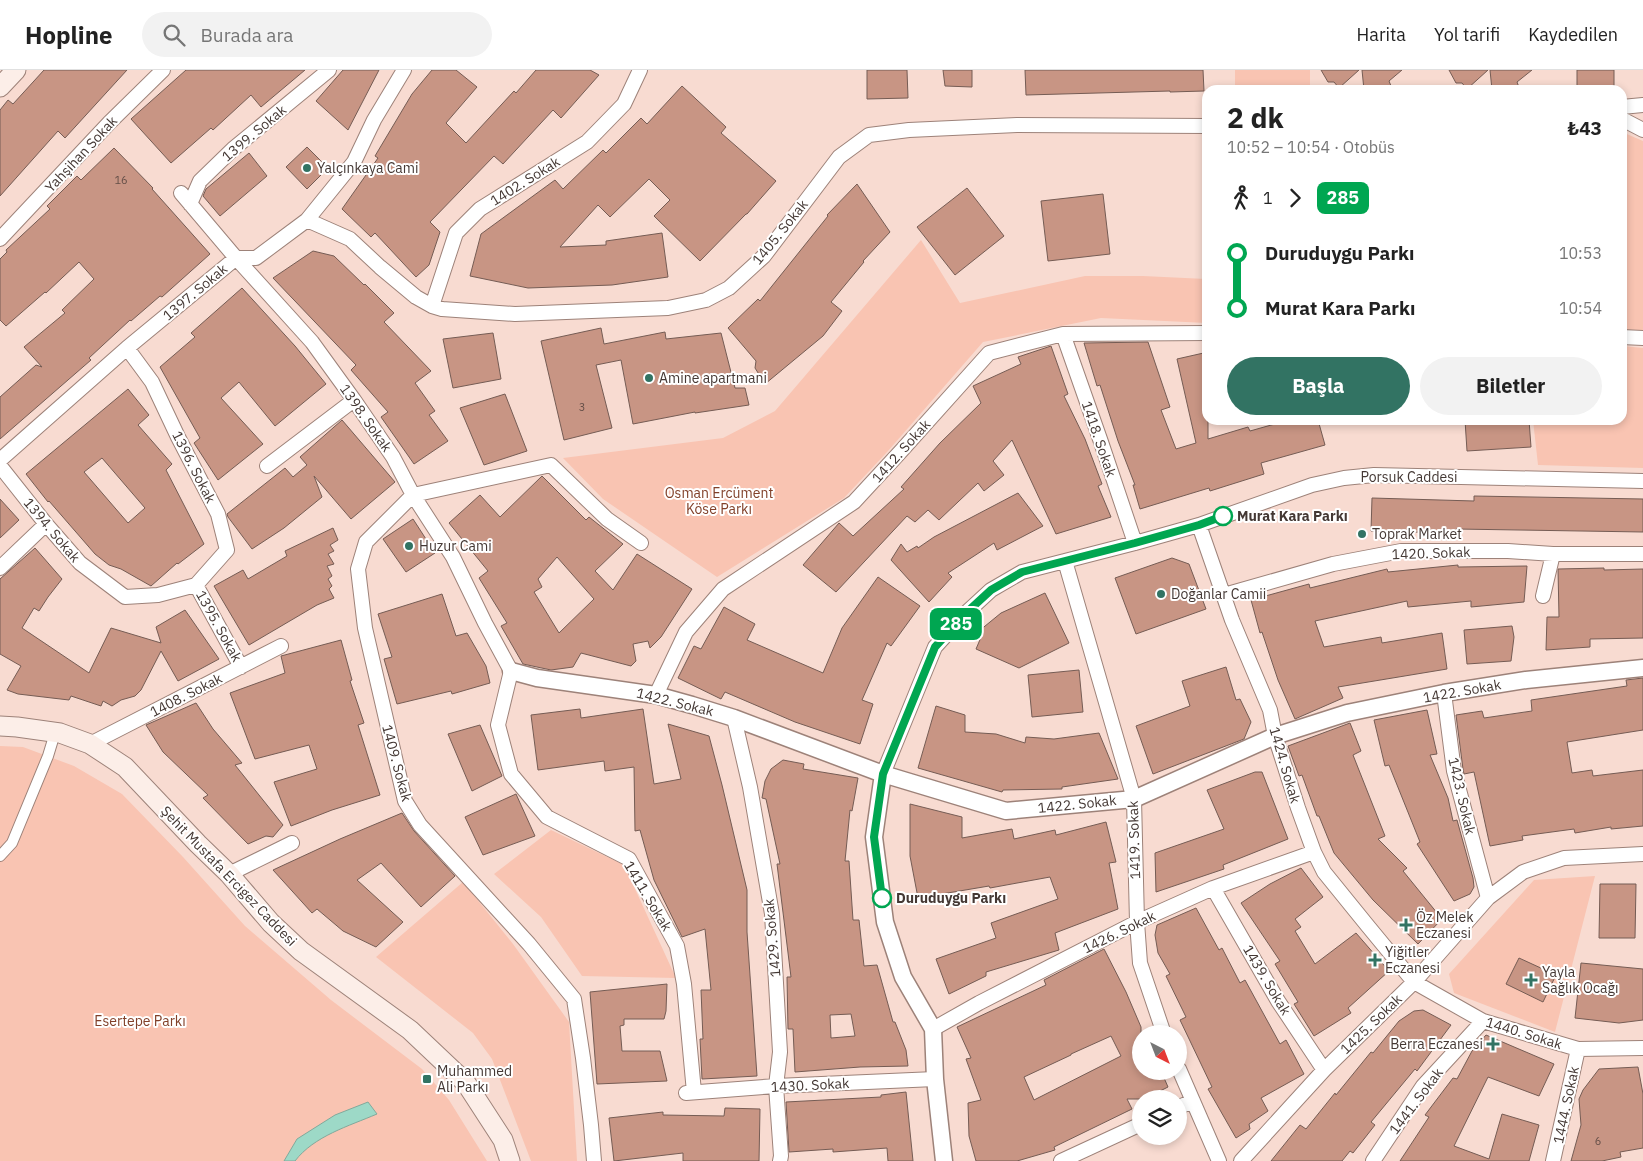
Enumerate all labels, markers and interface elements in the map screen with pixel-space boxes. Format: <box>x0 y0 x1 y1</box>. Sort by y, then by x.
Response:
search box <box>142 12 492 57</box>
text: Hopline <box>25 19 112 51</box>
icon: search <box>160 21 188 49</box>
text: Burada ara <box>200 23 294 47</box>
text: Harita <box>1357 23 1406 46</box>
text: Yol tarifi <box>1434 23 1500 46</box>
text: Kaydedilen <box>1528 23 1618 46</box>
text: 2 dk <box>1227 99 1284 136</box>
street label: 1399. Sokak <box>218 100 290 165</box>
street label: Yahşihan Sokak <box>41 112 121 196</box>
text: ₺43 <box>1568 116 1602 140</box>
text: 10:52 – 10:54 · Otobüs <box>1227 137 1395 157</box>
street label: 1402. Sokak <box>487 152 564 210</box>
place label: Yalçınkaya Cami <box>317 159 419 177</box>
marker: Yalçınkaya Cami <box>301 162 313 174</box>
house number: 16 <box>114 173 128 187</box>
icon: walk <box>1227 184 1255 212</box>
icon: forward <box>1281 184 1309 212</box>
text: 285 <box>1327 186 1359 209</box>
text: 1 <box>1263 188 1273 208</box>
street label: 1405. Sokak <box>748 195 812 268</box>
text: Duruduygu Parkı <box>1265 241 1414 265</box>
text: 10:53 <box>1559 243 1602 263</box>
street label: 1397. Sokak <box>159 259 231 324</box>
text: Murat Kara Parkı <box>1265 296 1415 320</box>
text: 10:54 <box>1559 298 1602 318</box>
button: Başla <box>1227 357 1410 415</box>
button: Biletler <box>1420 357 1602 415</box>
place label: Amine apartmani <box>659 369 767 387</box>
marker: Amine apartmani <box>643 372 655 384</box>
street label: 1398. Sokak <box>336 381 396 456</box>
street label: 1418. Sokak <box>1078 399 1121 480</box>
house number: 3 <box>579 400 585 414</box>
street label: 1412. Sokak <box>868 415 934 486</box>
street label: 1396. Sokak <box>168 428 220 507</box>
street label: Porsuk Caddesi <box>1360 468 1458 486</box>
park label: Osman Ercüment Köse Parkı <box>665 484 773 518</box>
street label: 1394. Sokak <box>20 494 85 566</box>
marker: Murat Kara Parkı <box>1213 506 1233 526</box>
place label: Murat Kara Parkı <box>1237 507 1348 525</box>
place label: Toprak Market <box>1372 525 1462 543</box>
marker: Toprak Market <box>1356 528 1368 540</box>
place label: Huzur Cami <box>419 537 492 555</box>
marker: Huzur Cami <box>403 540 415 552</box>
street label: 1420. Sokak <box>1391 543 1471 563</box>
place label: Doğanlar Camii <box>1171 585 1266 603</box>
street label: 1395. Sokak <box>192 587 246 665</box>
marker: Doğanlar Camii <box>1155 588 1167 600</box>
line badge: 285 <box>927 608 985 640</box>
text: 285 <box>940 612 972 635</box>
street label: 1408. Sokak <box>147 669 226 721</box>
street label: 1422. Sokak <box>1422 675 1503 707</box>
street label: 1422. Sokak <box>635 684 716 720</box>
street label: 1409. Sokak <box>378 723 416 804</box>
street label: 1424. Sokak <box>1265 725 1305 806</box>
street label: 1423. Sokak <box>1444 756 1480 837</box>
street label: 1422. Sokak <box>1037 791 1118 817</box>
street label: 1419. Sokak <box>1124 800 1144 880</box>
street label: Şehit Mustafa Ercigez Caddesi <box>157 802 301 950</box>
street label: 1411. Sokak <box>620 858 676 935</box>
marker: Duruduygu Parkı <box>872 888 892 908</box>
place label: Duruduygu Parkı <box>896 889 1006 907</box>
street label: 1429. Sokak <box>760 897 784 978</box>
street label: 1426. Sokak <box>1080 906 1159 957</box>
place label: Öz Melek Eczanesi <box>1416 908 1474 942</box>
marker: Öz Melek Eczanesi <box>1400 919 1412 931</box>
street label: 1439. Sokak <box>1239 942 1295 1019</box>
place label: Yiğitler Eczanesi <box>1385 943 1440 977</box>
marker: Yiğitler Eczanesi <box>1369 954 1381 966</box>
place label: Yayla Sağlık Ocağı <box>1542 963 1618 997</box>
marker: Yayla Sağlık Ocağı <box>1524 973 1538 987</box>
street label: 1425. Sokak <box>1336 990 1406 1058</box>
park label: Esertepe Parkı <box>94 1012 186 1030</box>
street label: 1440. Sokak <box>1484 1013 1565 1053</box>
north arrow <box>1132 1025 1188 1080</box>
map controls <box>1132 1025 1187 1145</box>
place label: Berra Eczanesi <box>1390 1035 1483 1053</box>
marker: Berra Eczanesi <box>1487 1038 1499 1050</box>
place label: Muhammed Ali Parkı <box>437 1062 512 1096</box>
street label: 1441. Sokak <box>1385 1064 1447 1138</box>
street label: 1444. Sokak <box>1549 1064 1583 1145</box>
marker: Muhammed Ali Parkı <box>421 1073 433 1085</box>
street label: 1430. Sokak <box>770 1074 850 1096</box>
button: layers <box>1132 1090 1187 1145</box>
house number: 6 <box>1595 1134 1601 1148</box>

